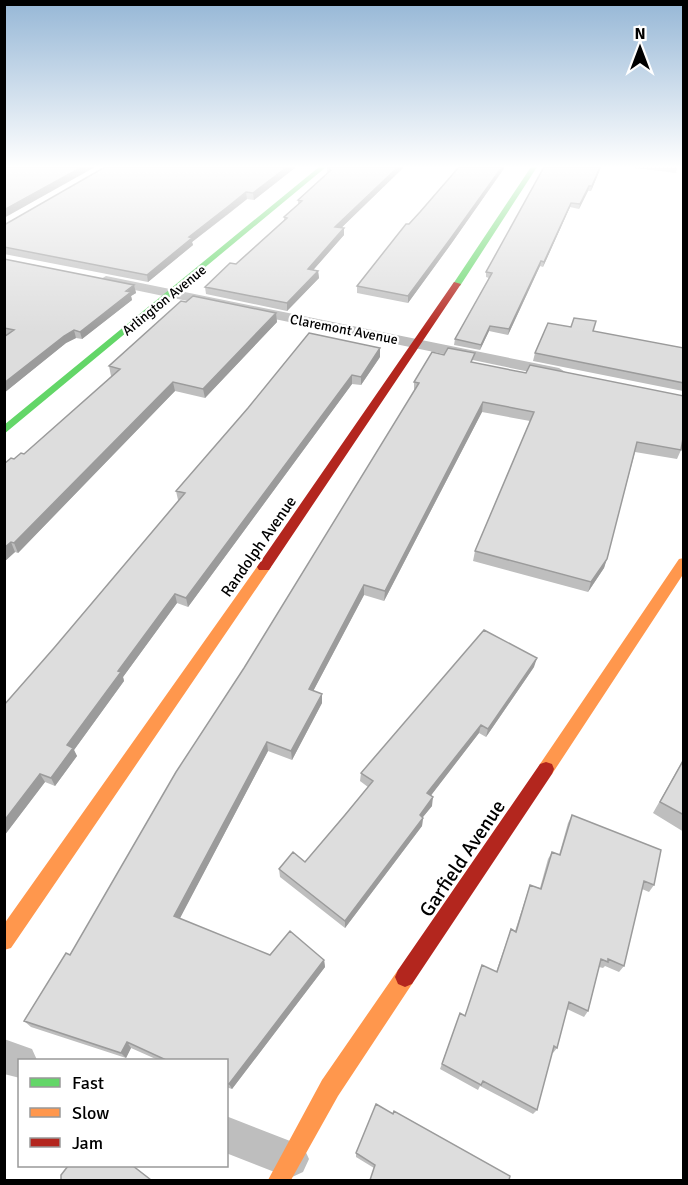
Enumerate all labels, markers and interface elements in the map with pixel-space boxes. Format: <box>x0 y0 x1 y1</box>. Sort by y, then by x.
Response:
north arrow <box>610 18 670 78</box>
text: N <box>634 24 646 44</box>
street label: Arlington Avenue <box>119 261 210 339</box>
street label: Claremont Avenue <box>289 311 399 348</box>
street label: Randolph Avenue <box>217 492 301 601</box>
street label: Garfield Avenue <box>414 795 511 922</box>
legend <box>18 1059 228 1167</box>
text: Fast <box>72 1072 104 1094</box>
text: Slow <box>72 1102 109 1124</box>
text: Jam <box>72 1132 103 1154</box>

